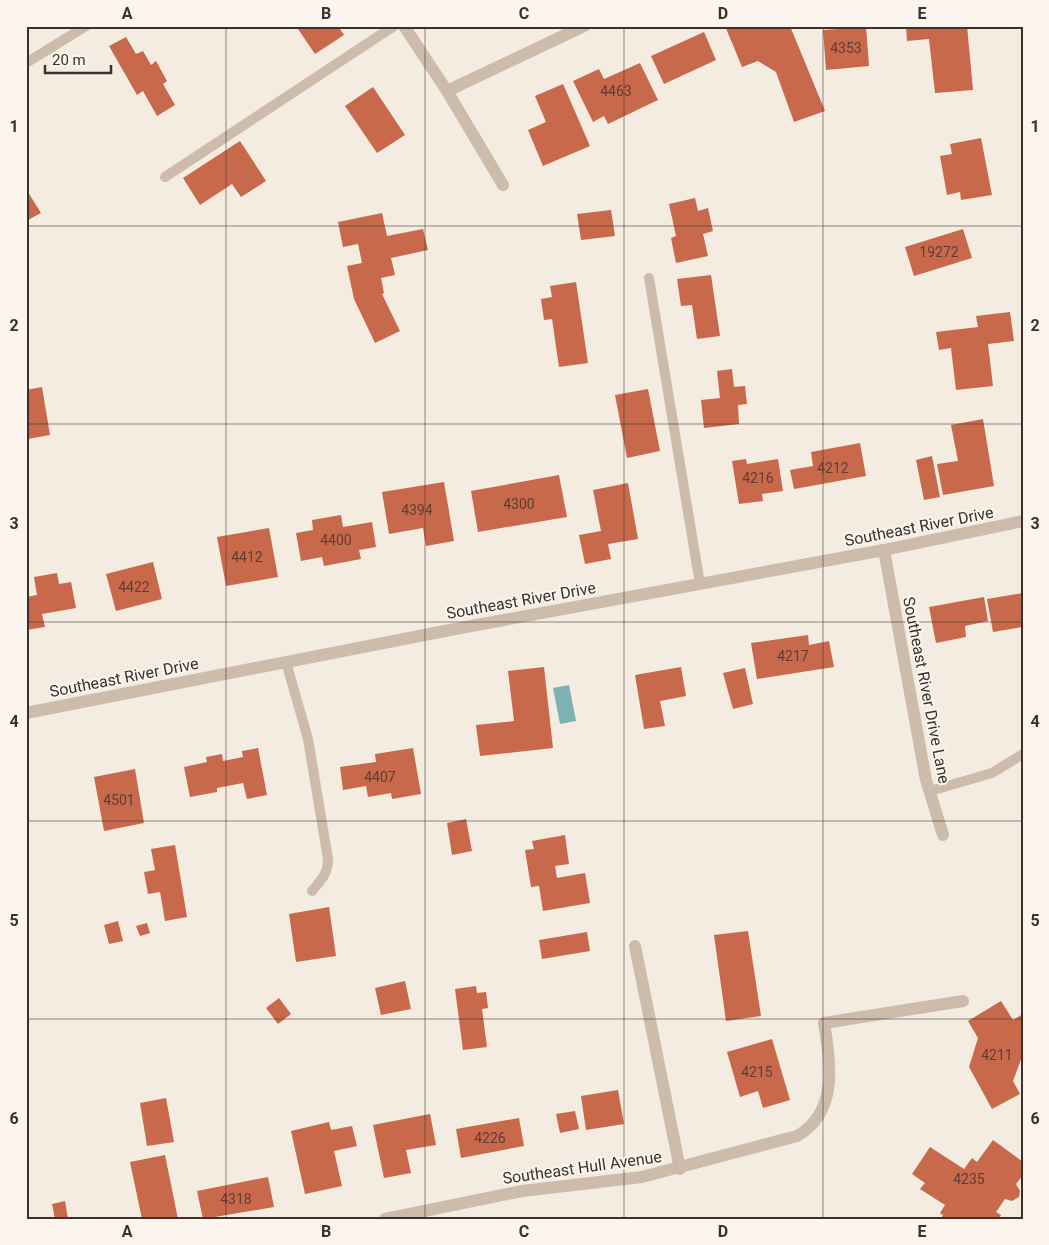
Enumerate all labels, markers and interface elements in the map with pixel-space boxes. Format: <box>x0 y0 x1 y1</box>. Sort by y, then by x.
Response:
text: A <box>122 4 133 23</box>
text: B <box>321 4 331 23</box>
text: C <box>519 4 529 23</box>
text: D <box>718 4 728 23</box>
text: E <box>918 4 927 23</box>
house number: 4353 <box>830 40 862 56</box>
scale bar <box>45 42 111 74</box>
text: 20 m <box>52 51 86 69</box>
house number: 4463 <box>600 83 632 99</box>
text: 1 <box>9 117 19 136</box>
text: 1 <box>1030 117 1040 136</box>
house number: 19272 <box>919 244 959 260</box>
text: 2 <box>9 316 19 335</box>
text: 2 <box>1030 316 1040 335</box>
house number: 4212 <box>817 460 849 476</box>
house number: 4216 <box>742 470 774 486</box>
house number: 4300 <box>503 496 535 512</box>
house number: 4394 <box>401 502 433 518</box>
street label: Southeast River Drive <box>843 503 995 550</box>
text: 3 <box>9 514 19 533</box>
text: 3 <box>1030 514 1040 533</box>
house number: 4400 <box>320 532 352 548</box>
house number: 4412 <box>231 549 263 565</box>
street label: Southeast River Drive <box>445 578 597 623</box>
house number: 4422 <box>118 579 150 595</box>
street label: Southeast River Drive Lane <box>899 595 954 785</box>
house number: 4217 <box>777 648 809 664</box>
street label: Southeast River Drive <box>48 654 200 701</box>
text: 4 <box>9 712 19 731</box>
text: 4 <box>1030 712 1040 731</box>
house number: 4407 <box>364 769 396 785</box>
house number: 4501 <box>103 792 135 808</box>
text: 5 <box>9 911 19 930</box>
text: 5 <box>1030 911 1040 930</box>
house number: 4211 <box>981 1047 1013 1063</box>
house number: 4215 <box>741 1064 773 1080</box>
text: 6 <box>9 1109 19 1128</box>
text: 6 <box>1030 1109 1040 1128</box>
house number: 4226 <box>474 1130 506 1146</box>
street label: Southeast Hull Avenue <box>501 1147 663 1188</box>
house number: 4235 <box>953 1171 985 1187</box>
house number: 4318 <box>220 1191 252 1207</box>
text: A <box>122 1222 133 1241</box>
text: B <box>321 1222 331 1241</box>
text: C <box>519 1222 529 1241</box>
text: D <box>718 1222 728 1241</box>
text: E <box>918 1222 927 1241</box>

